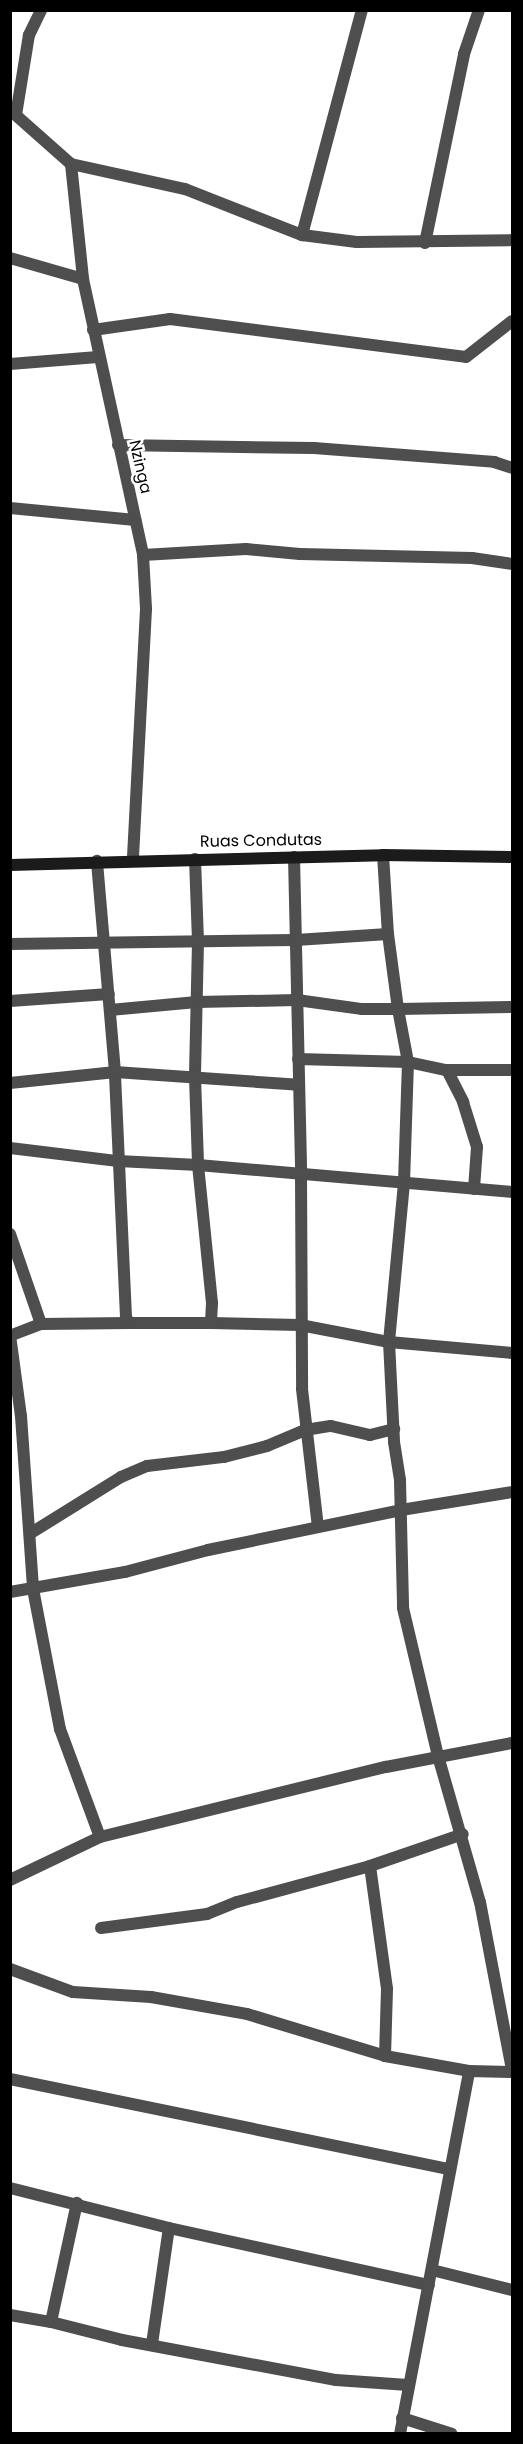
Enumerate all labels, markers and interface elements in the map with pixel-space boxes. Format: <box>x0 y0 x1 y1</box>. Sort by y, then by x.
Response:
street label: Nzinga <box>125 438 155 496</box>
street label: Ruas Condutas <box>200 830 322 852</box>

